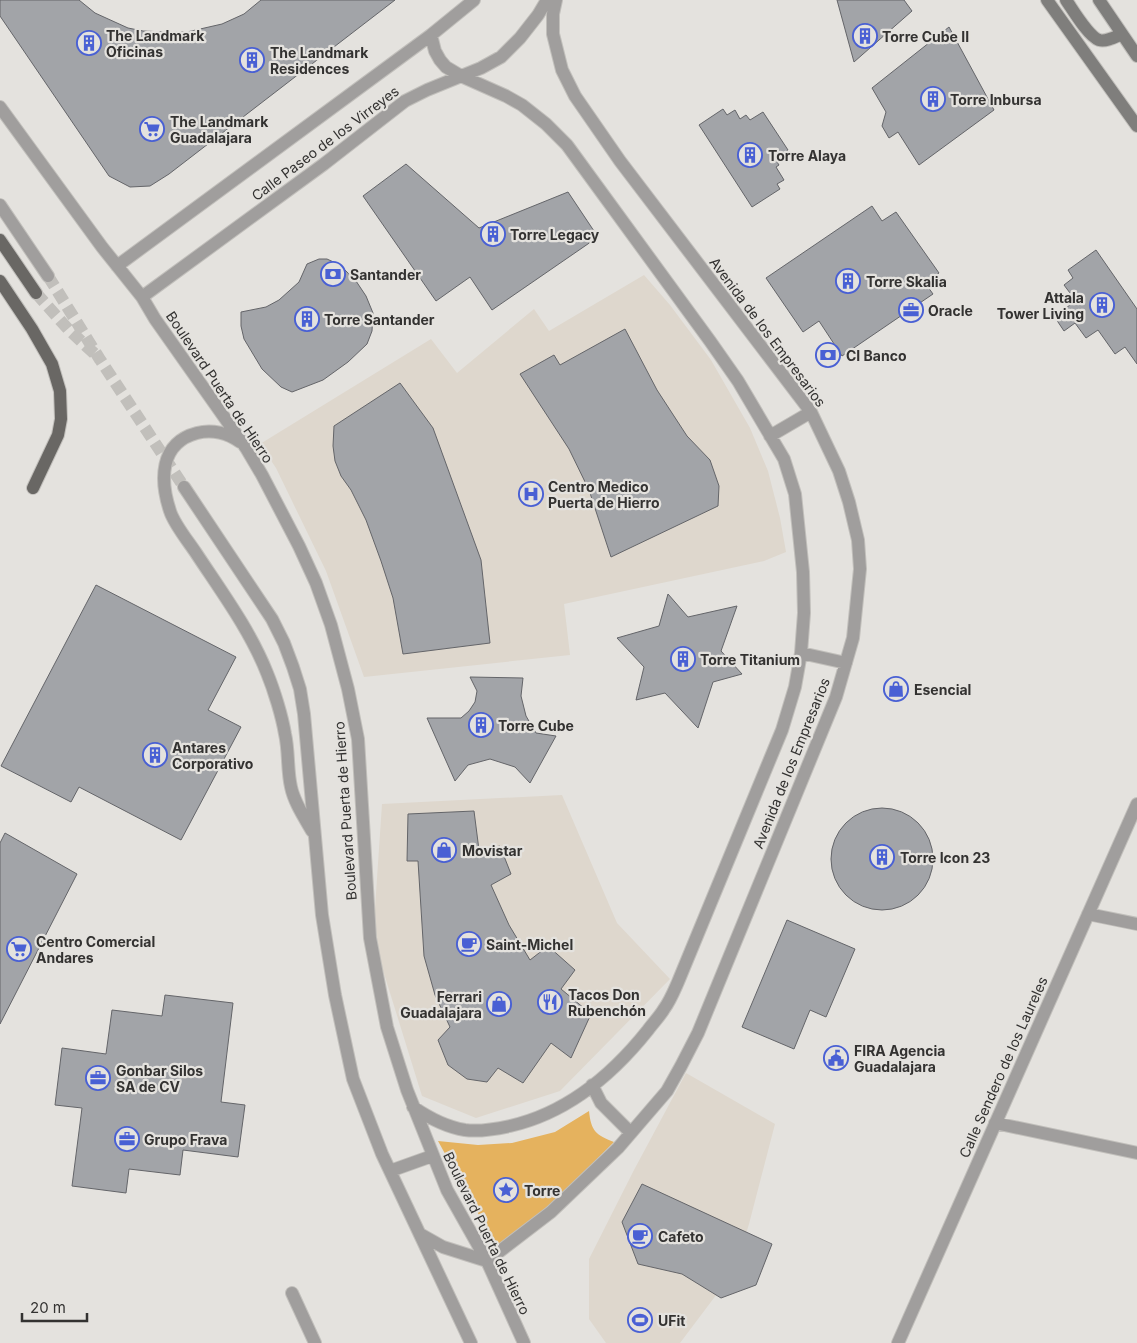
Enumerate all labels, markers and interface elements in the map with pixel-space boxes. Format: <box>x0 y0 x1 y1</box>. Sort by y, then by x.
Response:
building icon: Torre Cube II <box>852 23 878 49</box>
place label: The Landmark Oficinas <box>106 27 205 60</box>
place label: Torre Cube II <box>882 28 969 45</box>
building icon: The Landmark Oficinas <box>76 30 102 56</box>
place label: The Landmark Residences <box>270 44 369 77</box>
building icon: The Landmark Residences <box>239 47 265 73</box>
street label: Calle Paseo de los Virreyes <box>248 82 402 204</box>
building icon: Torre Inbursa <box>920 86 946 112</box>
place label: Torre Inbursa <box>950 91 1042 108</box>
place label: The Landmark Guadalajara <box>170 113 269 146</box>
supermarket icon: The Landmark Guadalajara <box>139 116 165 142</box>
building icon: Torre Alaya <box>737 142 763 168</box>
place label: Torre Alaya <box>768 147 846 164</box>
building icon: Torre Legacy <box>480 221 506 247</box>
place label: Torre Legacy <box>510 226 600 243</box>
street label: Avenida de los Empresarios <box>706 254 830 410</box>
bank icon: Santander <box>320 261 346 287</box>
place label: Santander <box>350 266 421 283</box>
building icon: Torre Skalia <box>835 268 861 294</box>
place label: Torre Skalia <box>866 273 947 290</box>
place label: Attala Tower Living <box>997 289 1084 322</box>
building icon: Attala Tower Living <box>1089 292 1115 318</box>
office icon: Oracle <box>898 297 924 323</box>
place label: Oracle <box>928 302 973 319</box>
building icon: Torre Santander <box>294 306 320 332</box>
street label: Boulevard Puerta de Hierro <box>163 308 277 466</box>
place label: Torre Santander <box>324 311 435 328</box>
bank icon: CI Banco <box>815 342 841 368</box>
place label: CI Banco <box>846 347 907 364</box>
place label: Centro Medico Puerta de Hierro <box>548 478 660 511</box>
hospital icon: Centro Medico Puerta de Hierro <box>518 481 544 507</box>
building icon: Torre Titanium <box>670 646 696 672</box>
place label: Torre Titanium <box>700 651 800 668</box>
street label: Avenida de los Empresarios <box>749 675 833 851</box>
shop icon: Esencial <box>883 676 909 702</box>
place label: Esencial <box>914 681 971 698</box>
building icon: Torre Cube <box>468 712 494 738</box>
place label: Torre Cube <box>498 717 574 734</box>
street label: Boulevard Puerta de Hierro <box>330 721 360 901</box>
place label: Antares Corporativo <box>172 739 254 772</box>
building icon: Antares Corporativo <box>142 742 168 768</box>
shop icon: Movistar <box>431 837 457 863</box>
place label: Movistar <box>462 842 523 859</box>
building icon: Torre Icon 23 <box>869 844 895 870</box>
place label: Torre Icon 23 <box>900 849 990 866</box>
cafe icon: Saint-Michel <box>456 931 482 957</box>
place label: Centro Comercial Andares <box>36 933 155 966</box>
supermarket icon: Centro Comercial Andares <box>6 936 32 962</box>
place label: Saint-Michel <box>486 936 573 953</box>
street label: Calle Sendero de los Laureles <box>955 974 1051 1160</box>
place label: Tacos Don Rubenchón <box>568 986 646 1019</box>
place label: Ferrari Guadalajara <box>400 988 482 1021</box>
restaurant icon: Tacos Don Rubenchón <box>537 989 563 1015</box>
shop icon: Ferrari Guadalajara <box>486 991 512 1017</box>
place label: FIRA Agencia Guadalajara <box>854 1042 945 1075</box>
public building icon: FIRA Agencia Guadalajara <box>823 1045 849 1071</box>
place label: Gonbar Silos SA de CV <box>116 1062 203 1095</box>
office icon: Gonbar Silos SA de CV <box>85 1065 111 1091</box>
office icon: Grupo Frava <box>114 1126 140 1152</box>
place label: Grupo Frava <box>144 1131 227 1148</box>
street label: Boulevard Puerta de Hierro <box>440 1149 534 1317</box>
place icon: Torre <box>493 1177 519 1203</box>
place label: Torre <box>524 1182 560 1199</box>
cafe icon: Cafeto <box>627 1223 653 1249</box>
place label: Cafeto <box>658 1228 704 1245</box>
scale bar <box>22 1290 88 1322</box>
text: 20 m <box>30 1298 66 1317</box>
sports icon: UFit <box>627 1307 653 1333</box>
place label: UFit <box>658 1312 685 1329</box>

